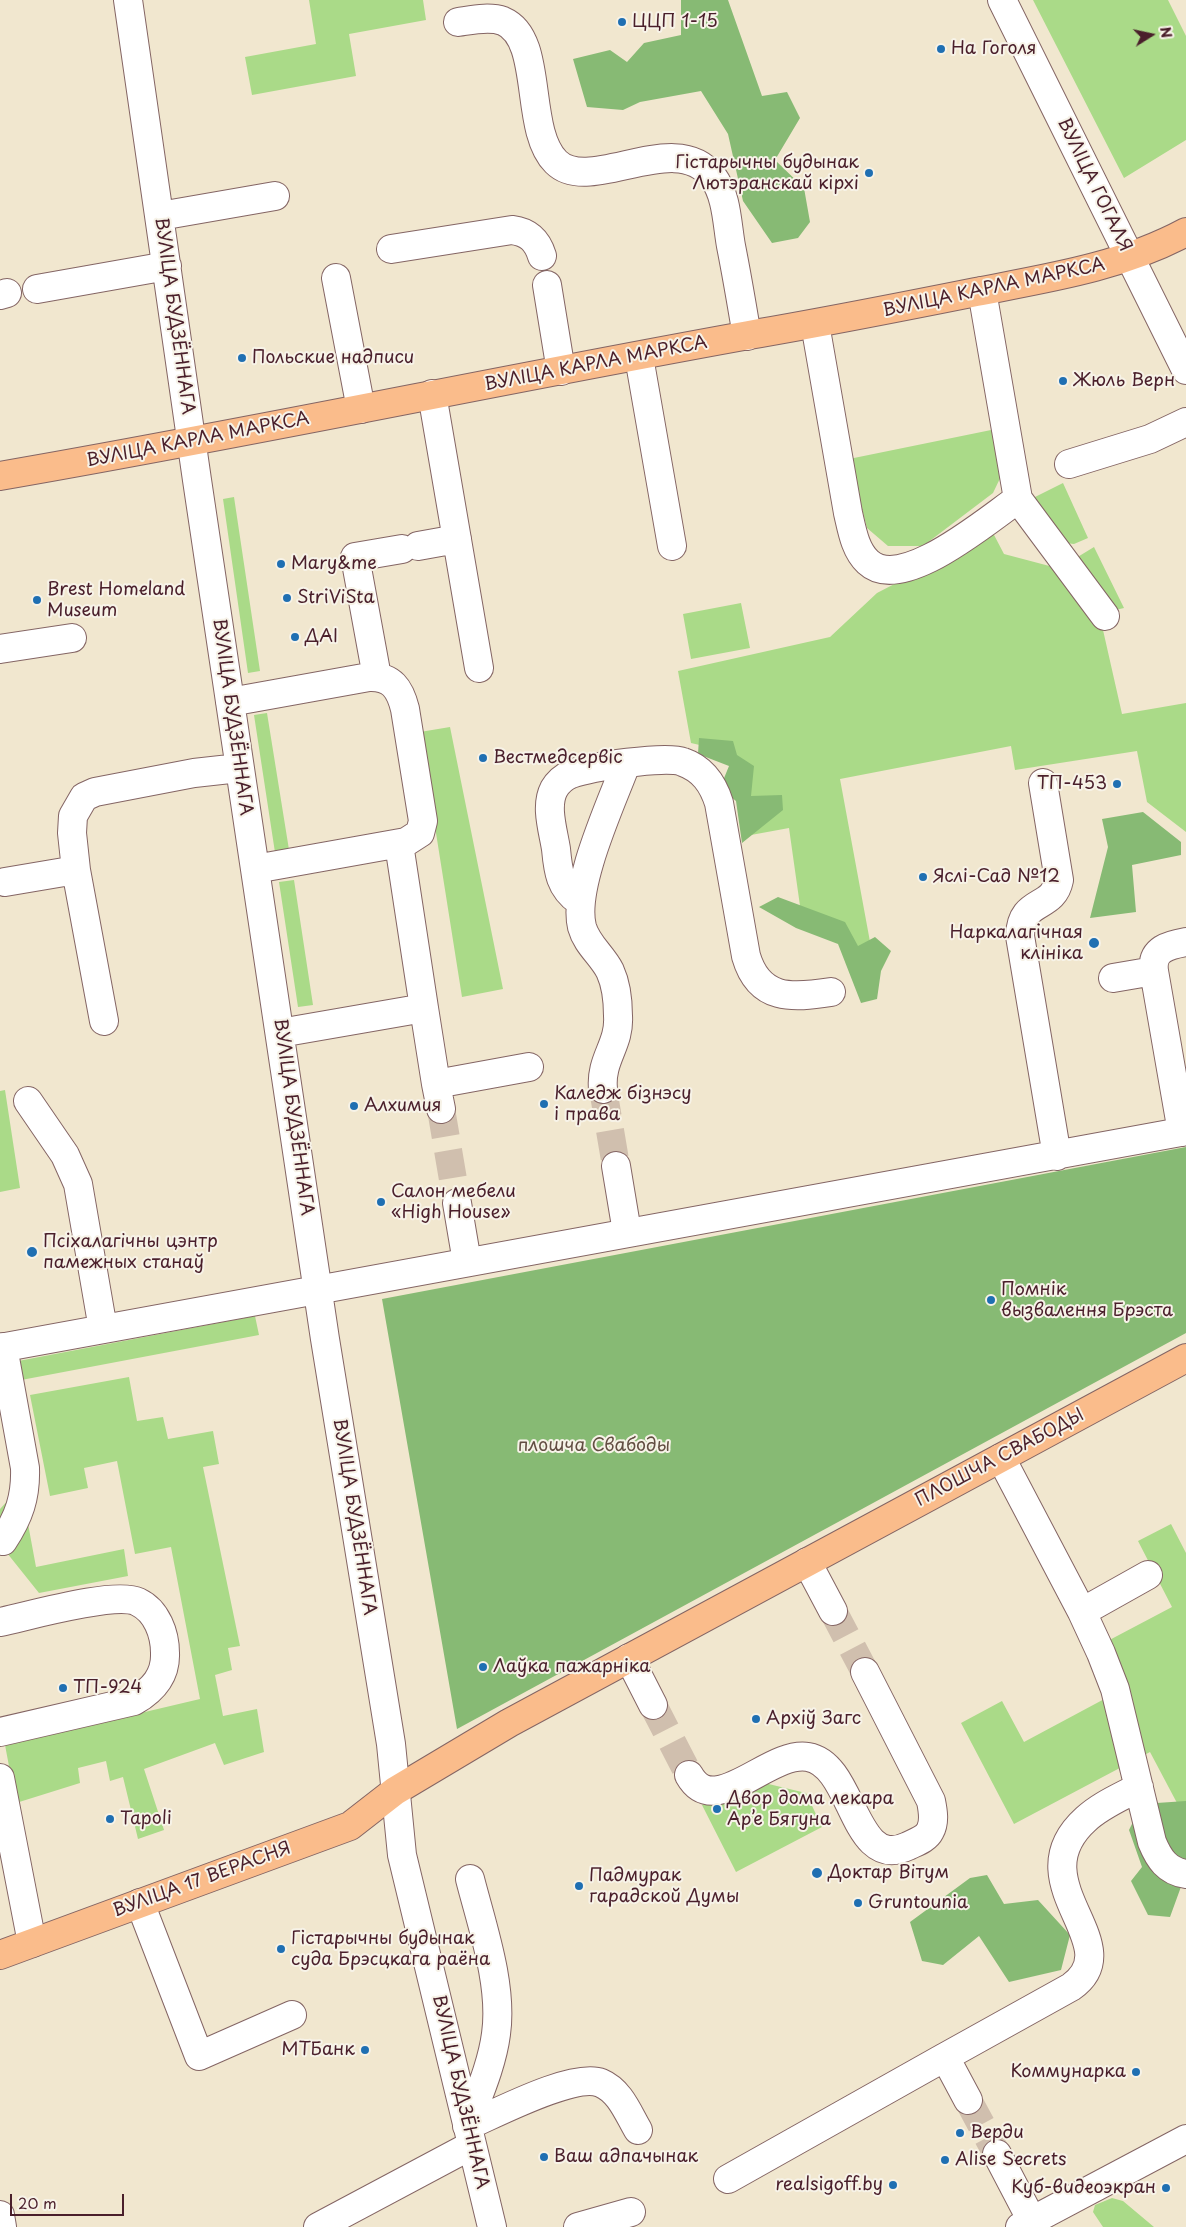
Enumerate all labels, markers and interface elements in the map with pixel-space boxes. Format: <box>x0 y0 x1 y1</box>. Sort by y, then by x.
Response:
north arrow <box>1126 10 1176 60</box>
place label: ЦЦП 1-15 <box>632 11 718 33</box>
marker: ЦЦП 1-15 <box>616 16 628 28</box>
text: N <box>1155 25 1178 40</box>
place label: На Гоголя <box>951 38 1036 60</box>
marker: На Гоголя <box>935 43 947 55</box>
street label: ВУЛІЦА ГОГАЛЯ <box>1052 115 1136 255</box>
place label: Гістарычны будынак Лютэранскай кірхі <box>675 152 859 194</box>
marker: Гістарычны будынак Лютэранскай кірхі <box>863 167 875 179</box>
street label: ВУЛІЦА БУДЗЁННАГА <box>149 216 199 416</box>
street label: ВУЛІЦА КАРЛА МАРКСА <box>881 254 1107 322</box>
street label: ВУЛІЦА КАРЛА МАРКСА <box>483 332 709 396</box>
place label: Польские надписи <box>252 347 414 369</box>
marker: Польские надписи <box>236 352 248 364</box>
place label: Жюль Верн <box>1073 370 1175 392</box>
marker: Жюль Верн <box>1057 375 1069 387</box>
street label: ВУЛІЦА КАРЛА МАРКСА <box>85 408 311 472</box>
place label: Mary&me <box>291 553 377 575</box>
marker: Mary&me <box>275 558 287 570</box>
place label: Brest Homeland Museum <box>47 579 185 622</box>
place label: StriViSta <box>297 587 375 609</box>
marker: StriViSta <box>281 592 293 604</box>
marker: Brest Homeland Museum <box>31 594 43 606</box>
street label: ВУЛІЦА БУДЗЁННАГА <box>207 617 257 817</box>
place label: ДАІ <box>305 626 338 648</box>
marker: ДАІ <box>289 631 301 643</box>
place label: Вестмедсервіс <box>493 747 623 769</box>
marker: Вестмедсервіс <box>477 752 489 764</box>
place label: ТП-453 <box>1037 773 1107 795</box>
marker: ТП-453 <box>1111 778 1123 790</box>
place label: Яслі-Сад №12 <box>933 866 1060 888</box>
marker: Яслі-Сад №12 <box>917 871 929 883</box>
place label: Наркалагічная клініка <box>950 922 1083 964</box>
marker: Наркалагічная клініка <box>1087 936 1101 950</box>
street label: ВУЛІЦА БУДЗЁННАГА <box>268 1017 318 1217</box>
place label: Каледж бізнэсу і права <box>554 1083 692 1126</box>
place label: Алхимия <box>364 1095 441 1117</box>
marker: Каледж бізнэсу і права <box>538 1098 550 1110</box>
marker: Алхимия <box>348 1100 360 1112</box>
place label: Салон мебели «High House» <box>391 1181 516 1224</box>
marker: Салон мебели «High House» <box>375 1196 387 1208</box>
place label: Псіхалагічны цэнтр памежных станаў <box>43 1231 218 1274</box>
marker: Псіхалагічны цэнтр памежных станаў <box>25 1245 39 1259</box>
place label: Помнік вызвалення Брэста <box>1001 1279 1173 1322</box>
marker: Помнік вызвалення Брэста <box>985 1294 997 1306</box>
street label: ПЛОШЧА СВАБОДЫ <box>912 1404 1088 1512</box>
street label: ВУЛІЦА БУДЗЁННАГА <box>328 1417 380 1617</box>
park label: плошча Свабоды <box>518 1435 670 1457</box>
place label: Лаўка пажарніка <box>493 1656 650 1678</box>
marker: Лаўка пажарніка <box>477 1661 489 1673</box>
place label: ТП-924 <box>73 1677 142 1699</box>
marker: ТП-924 <box>57 1682 69 1694</box>
place label: Архіў Загс <box>766 1708 861 1730</box>
marker: Архіў Загс <box>750 1713 762 1725</box>
place label: Двор дома лекара Арʼе Бягуна <box>727 1788 894 1830</box>
marker: Двор дома лекара Арʼе Бягуна <box>711 1803 723 1815</box>
place label: Tapoli <box>120 1808 172 1830</box>
marker: Tapoli <box>104 1813 116 1825</box>
street label: ВУЛІЦА 17 ВЕРАСНЯ <box>110 1838 294 1922</box>
place label: Доктар Вітум <box>828 1862 949 1884</box>
place label: Падмурак гарадской Думы <box>589 1865 739 1908</box>
marker: Доктар Вітум <box>810 1866 824 1880</box>
marker: Падмурак гарадской Думы <box>573 1880 585 1892</box>
place label: Gruntounia <box>868 1892 968 1914</box>
marker: Gruntounia <box>852 1897 864 1909</box>
place label: Гістарычны будынак суда Брэсцкага раёна <box>291 1928 490 1970</box>
marker: Гістарычны будынак суда Брэсцкага раёна <box>275 1943 287 1955</box>
street label: ВУЛІЦА БУДЗЁННАГА <box>427 1993 493 2191</box>
place label: МТБанк <box>281 2039 355 2061</box>
marker: МТБанк <box>359 2044 371 2056</box>
place label: Коммунарка <box>1011 2061 1126 2083</box>
marker: Коммунарка <box>1130 2066 1142 2078</box>
place label: Верди <box>970 2122 1024 2144</box>
marker: Верди <box>954 2127 966 2139</box>
place label: Ваш адпачынак <box>554 2146 698 2168</box>
place label: Alise Secrets <box>955 2149 1067 2171</box>
marker: Ваш адпачынак <box>538 2151 550 2163</box>
marker: Alise Secrets <box>939 2154 951 2166</box>
place label: realsigoff.by <box>775 2174 883 2196</box>
place label: Куб-видеоэкран <box>1011 2177 1156 2199</box>
marker: realsigoff.by <box>887 2179 899 2191</box>
marker: Куб-видеоэкран <box>1160 2182 1172 2194</box>
scale bar <box>12 2184 126 2216</box>
text: 20 m <box>18 2191 57 2214</box>

